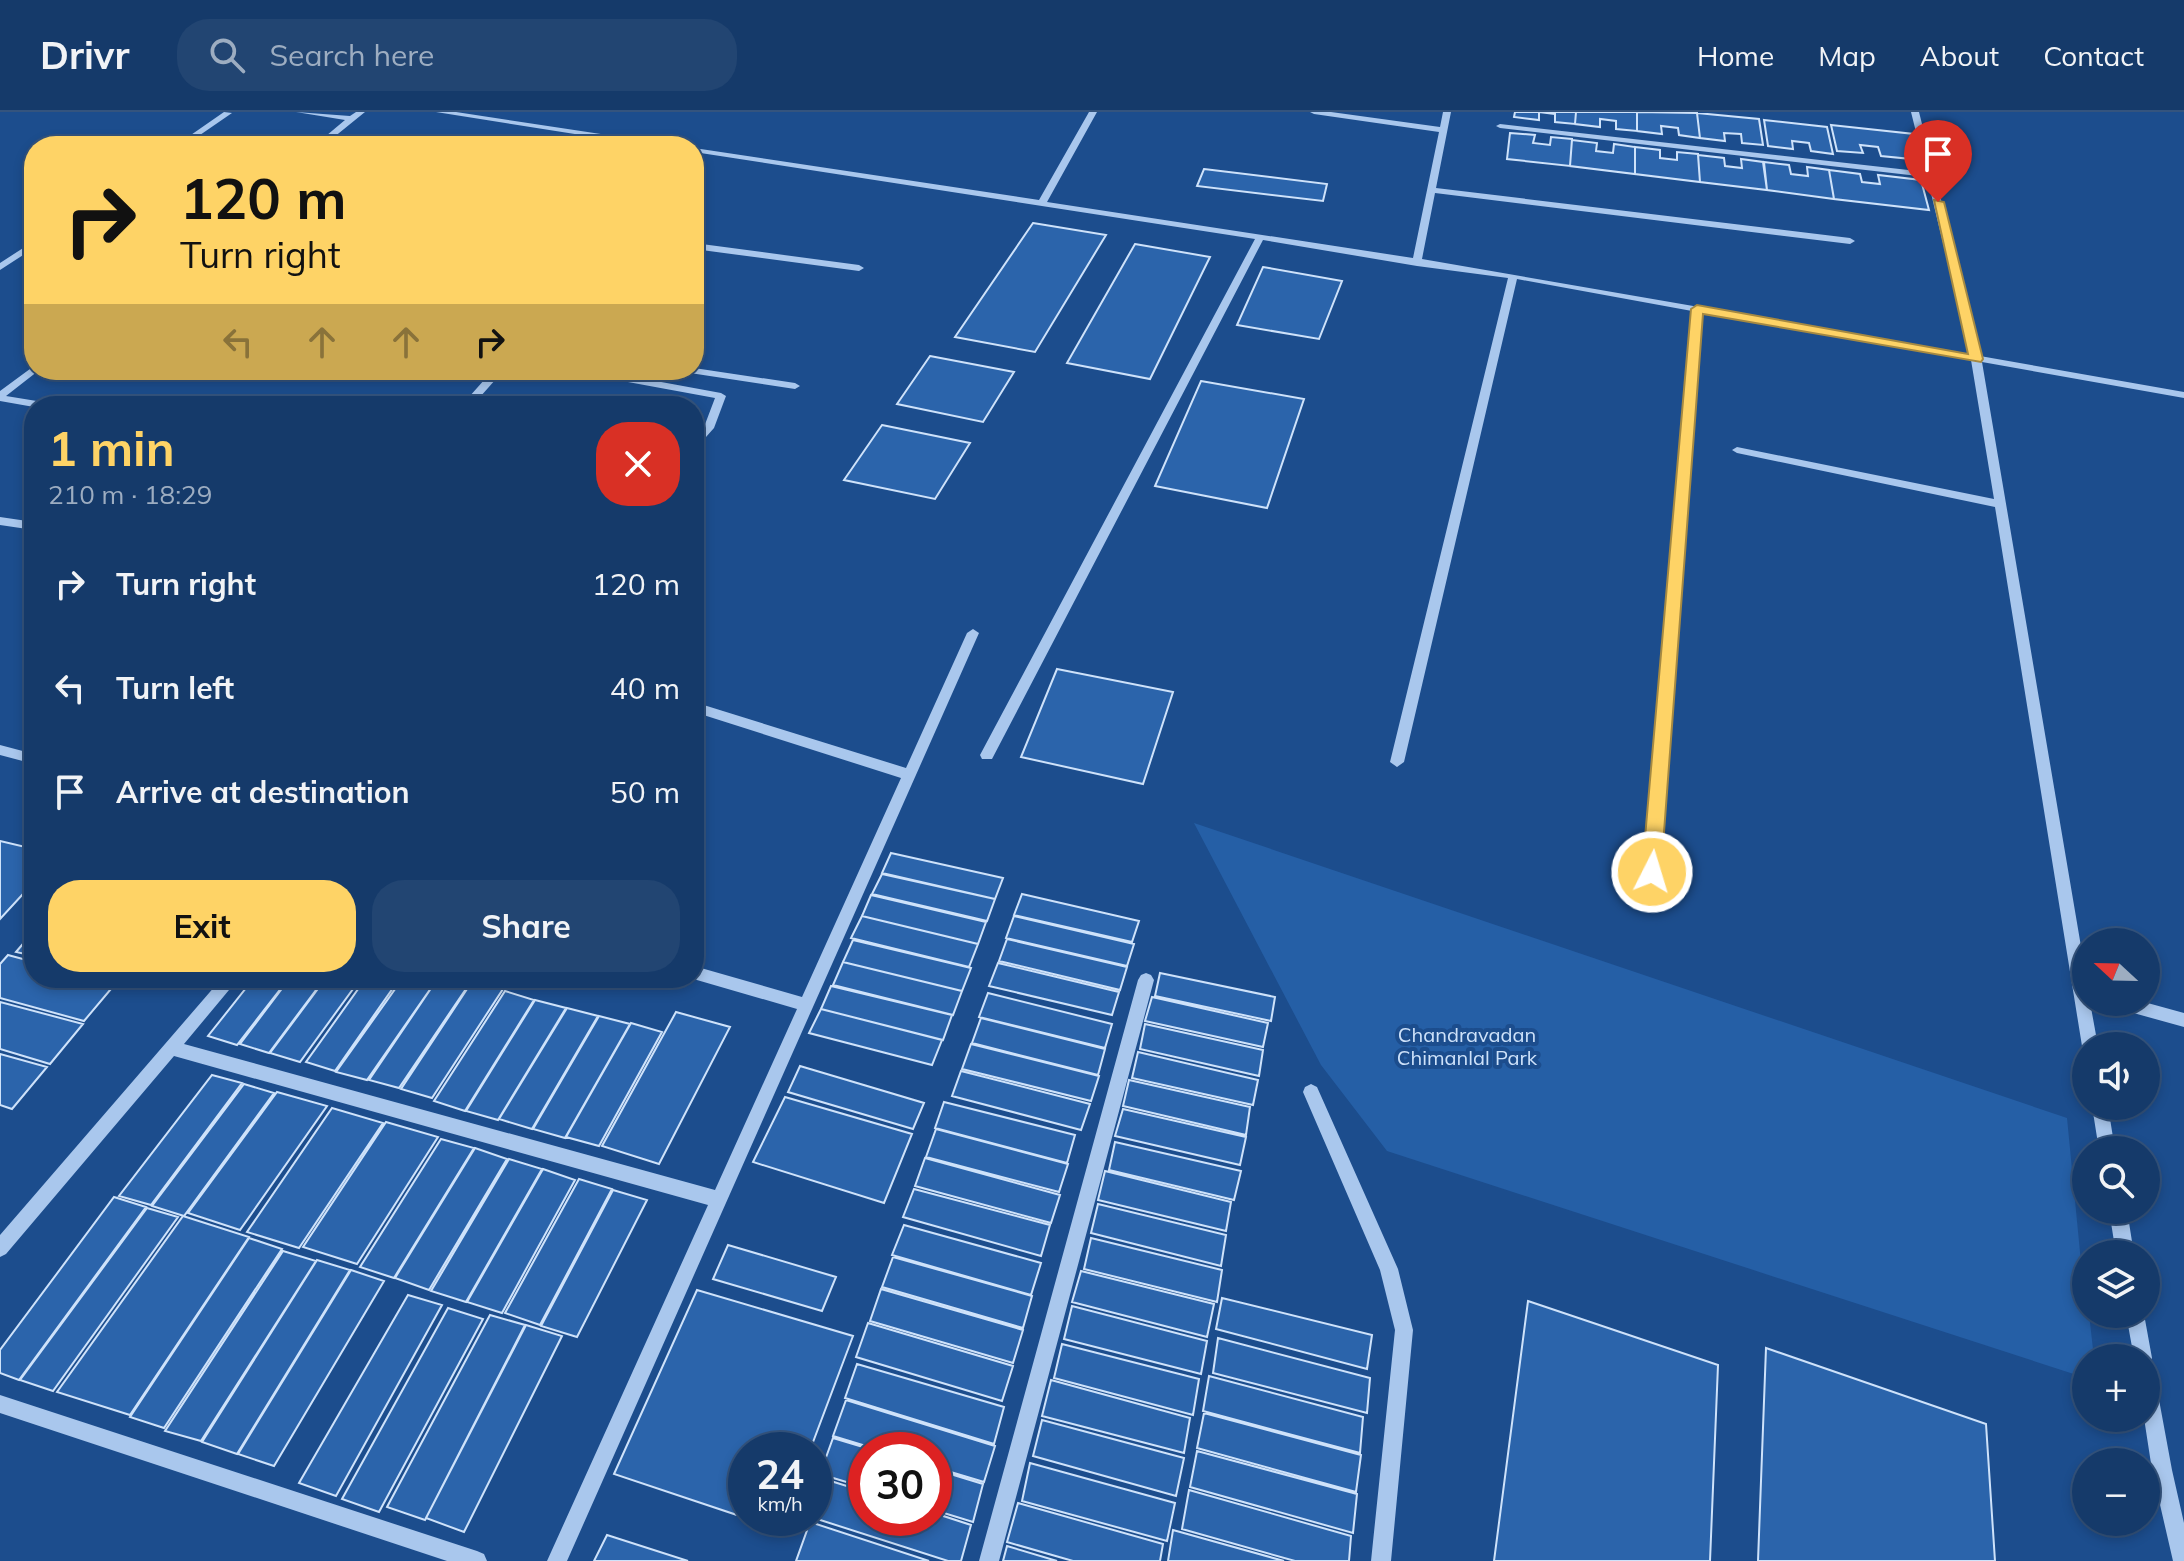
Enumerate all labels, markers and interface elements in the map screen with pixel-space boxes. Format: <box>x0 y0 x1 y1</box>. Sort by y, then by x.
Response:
search box <box>177 19 737 91</box>
text: Drivr <box>40 31 129 79</box>
icon: search <box>205 33 249 77</box>
text: Search here <box>269 36 434 74</box>
text: Home <box>1697 38 1774 73</box>
text: Map <box>1818 38 1876 73</box>
text: About <box>1920 38 1999 73</box>
text: Contact <box>2043 38 2144 73</box>
pin <box>1904 120 1972 202</box>
icon: arrive <box>1916 132 1960 176</box>
text: 120 m <box>180 163 347 233</box>
icon: right <box>48 168 152 272</box>
text: Turn right <box>180 232 341 277</box>
icon: left <box>216 320 260 364</box>
icon: ahead <box>300 320 344 364</box>
icon: ahead <box>384 320 428 364</box>
icon: right <box>468 320 512 364</box>
text: 1 min <box>48 418 175 478</box>
button: close <box>596 422 680 506</box>
text: 210 m · 18:29 <box>48 478 212 511</box>
icon: right <box>48 562 92 606</box>
text: Turn right <box>116 565 256 603</box>
text: 120 m <box>592 565 680 603</box>
icon: left <box>48 666 92 710</box>
text: Turn left <box>116 669 234 707</box>
text: 40 m <box>610 669 680 707</box>
icon: arrive <box>48 770 92 814</box>
text: Arrive at destination <box>116 773 410 811</box>
text: 50 m <box>610 773 680 811</box>
position arrow <box>1610 830 1694 914</box>
button: Exit <box>48 880 356 972</box>
button: Share <box>372 880 680 972</box>
north arrow <box>2072 928 2160 1016</box>
map controls <box>2072 928 2160 1536</box>
park label: Chandravadan Chimanlal Park <box>1397 1022 1538 1070</box>
button: sound <box>2072 1032 2160 1120</box>
button: search <box>2072 1136 2160 1224</box>
button: layers <box>2072 1240 2160 1328</box>
button: + <box>2072 1344 2160 1432</box>
speed limit sign: 30 <box>848 1432 952 1536</box>
button: − <box>2072 1448 2160 1536</box>
text: 24 <box>756 1449 804 1499</box>
text: km/h <box>757 1491 803 1516</box>

